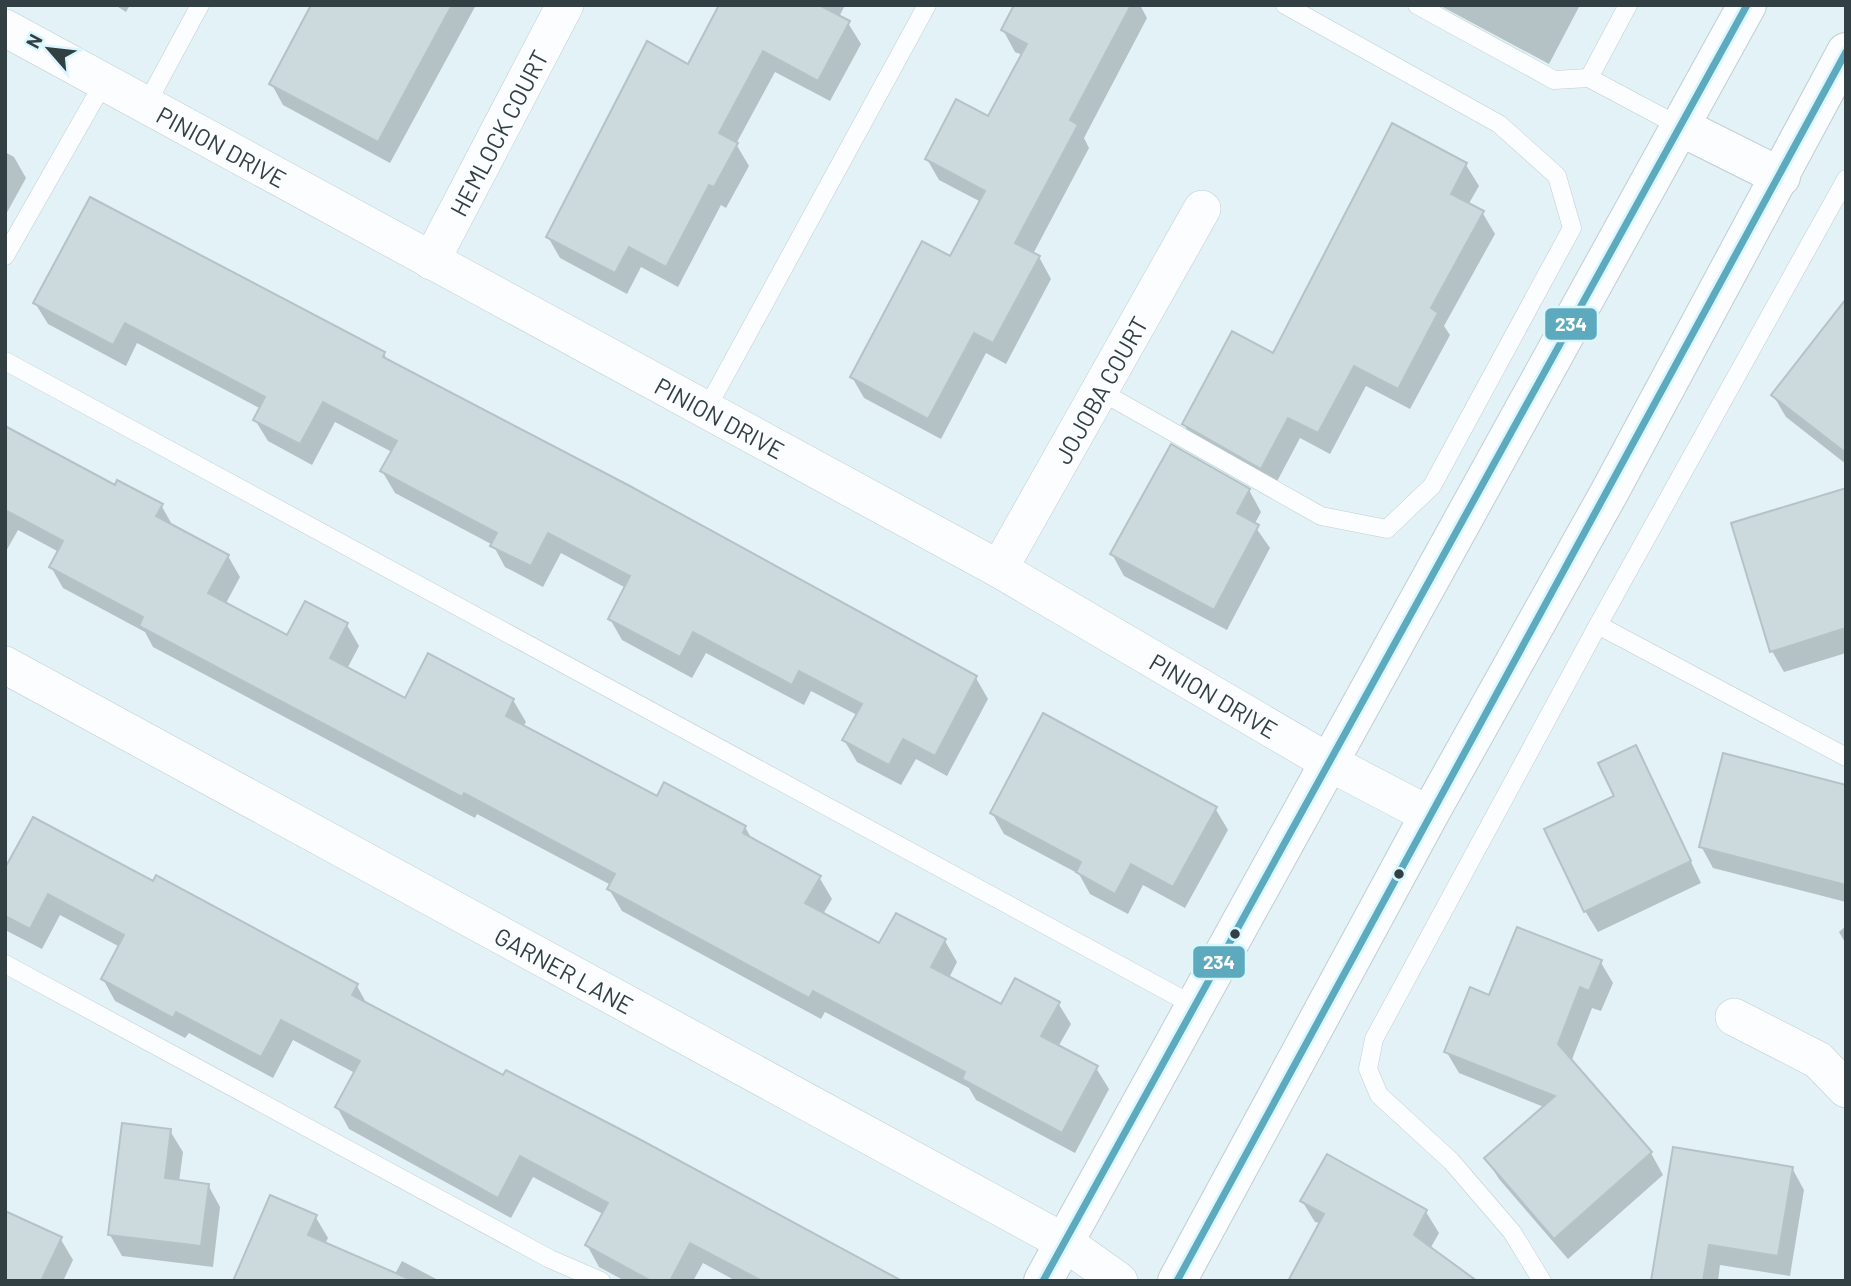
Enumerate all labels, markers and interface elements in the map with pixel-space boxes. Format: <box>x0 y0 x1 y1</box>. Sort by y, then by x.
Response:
north arrow <box>14 14 84 84</box>
text: N <box>20 30 47 52</box>
street label: HEMLOCK COURT <box>443 45 554 220</box>
street label: PINION DRIVE <box>152 99 292 193</box>
line badge: 234 <box>1544 307 1598 341</box>
street label: JOJOBA COURT <box>1047 311 1153 468</box>
text: 234 <box>1555 312 1587 335</box>
street label: PINION DRIVE <box>650 370 790 464</box>
street label: PINION DRIVE <box>1145 646 1283 744</box>
unlabelled marker <box>1392 867 1406 881</box>
street label: GARNER LANE <box>490 920 639 1019</box>
unlabelled marker <box>1228 927 1242 941</box>
line badge: 234 <box>1192 945 1246 979</box>
text: 234 <box>1203 950 1235 973</box>

